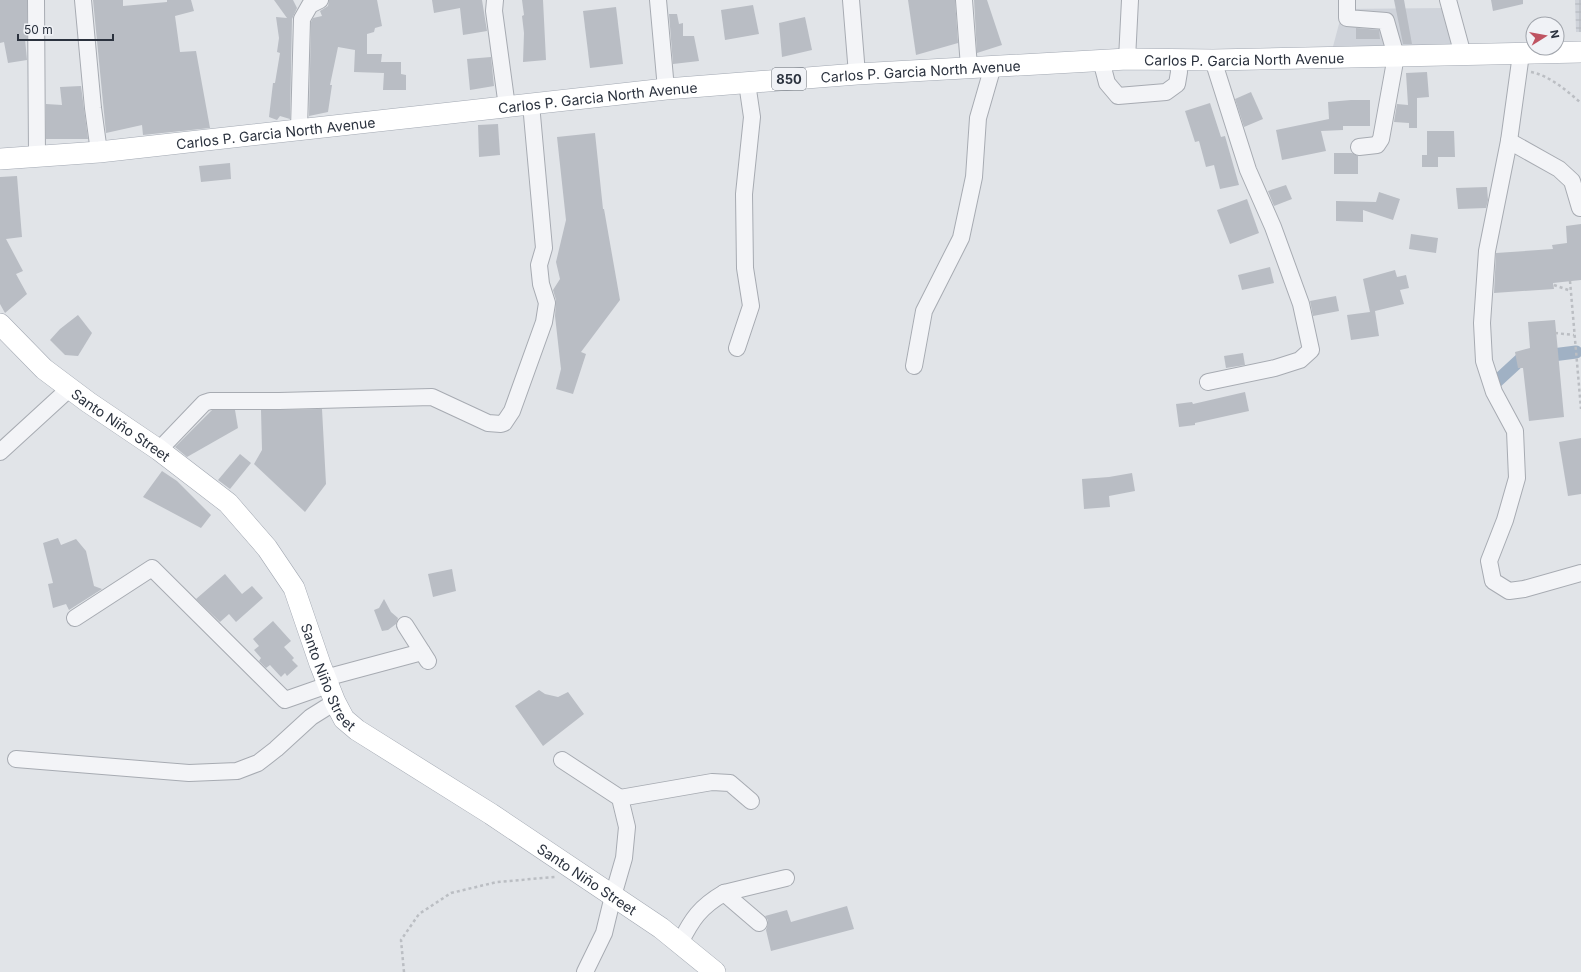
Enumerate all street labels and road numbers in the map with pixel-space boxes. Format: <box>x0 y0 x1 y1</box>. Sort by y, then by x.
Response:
street label: Carlos P. Garcia North Avenue <box>1144 49 1345 69</box>
street label: Carlos P. Garcia North Avenue <box>820 56 1021 85</box>
road number: 850 <box>772 68 806 90</box>
street label: Carlos P. Garcia North Avenue <box>497 78 698 116</box>
street label: Carlos P. Garcia North Avenue <box>175 113 376 152</box>
street label: Santo Niño Street <box>69 384 174 465</box>
street label: Santo Niño Street <box>298 621 360 734</box>
street label: Santo Niño Street <box>534 839 641 918</box>

